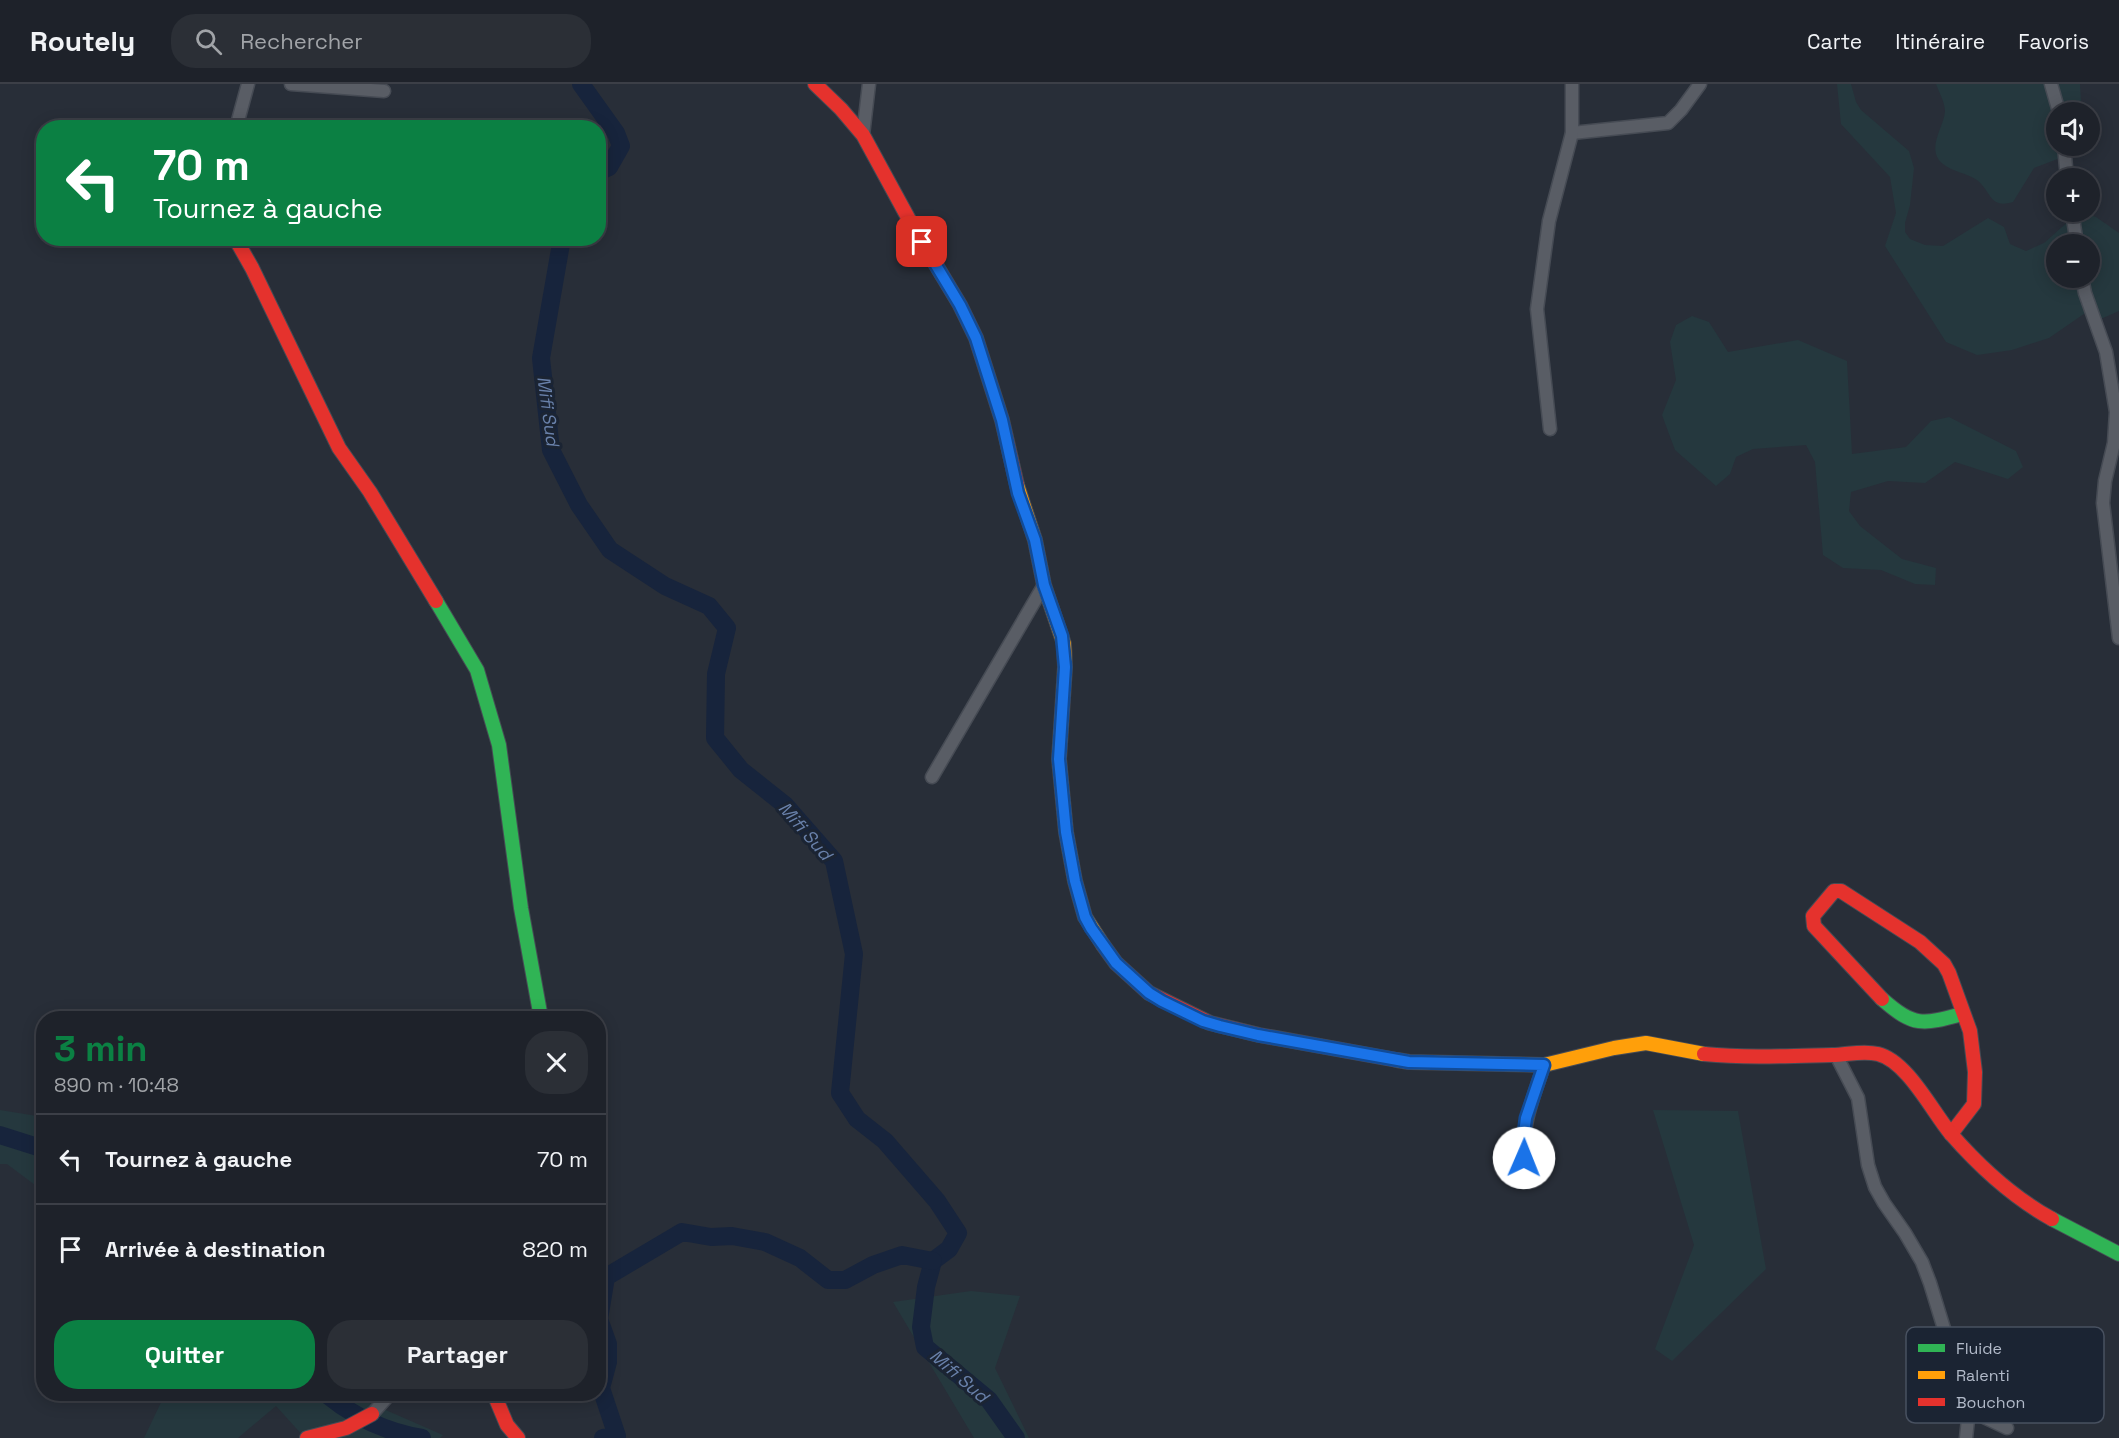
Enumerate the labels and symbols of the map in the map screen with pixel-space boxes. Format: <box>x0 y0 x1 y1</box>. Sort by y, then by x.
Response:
pin <box>896 216 947 267</box>
water label: Mifi Sud <box>532 375 565 450</box>
water label: Mifi Sud <box>774 797 839 867</box>
position arrow <box>1492 1126 1556 1190</box>
legend <box>1906 1327 2104 1423</box>
text: Fluide <box>1956 1338 2002 1359</box>
water label: Mifi Sud <box>925 1344 995 1409</box>
text: Ralenti <box>1956 1365 2010 1386</box>
text: Bouchon <box>1956 1392 2025 1413</box>

